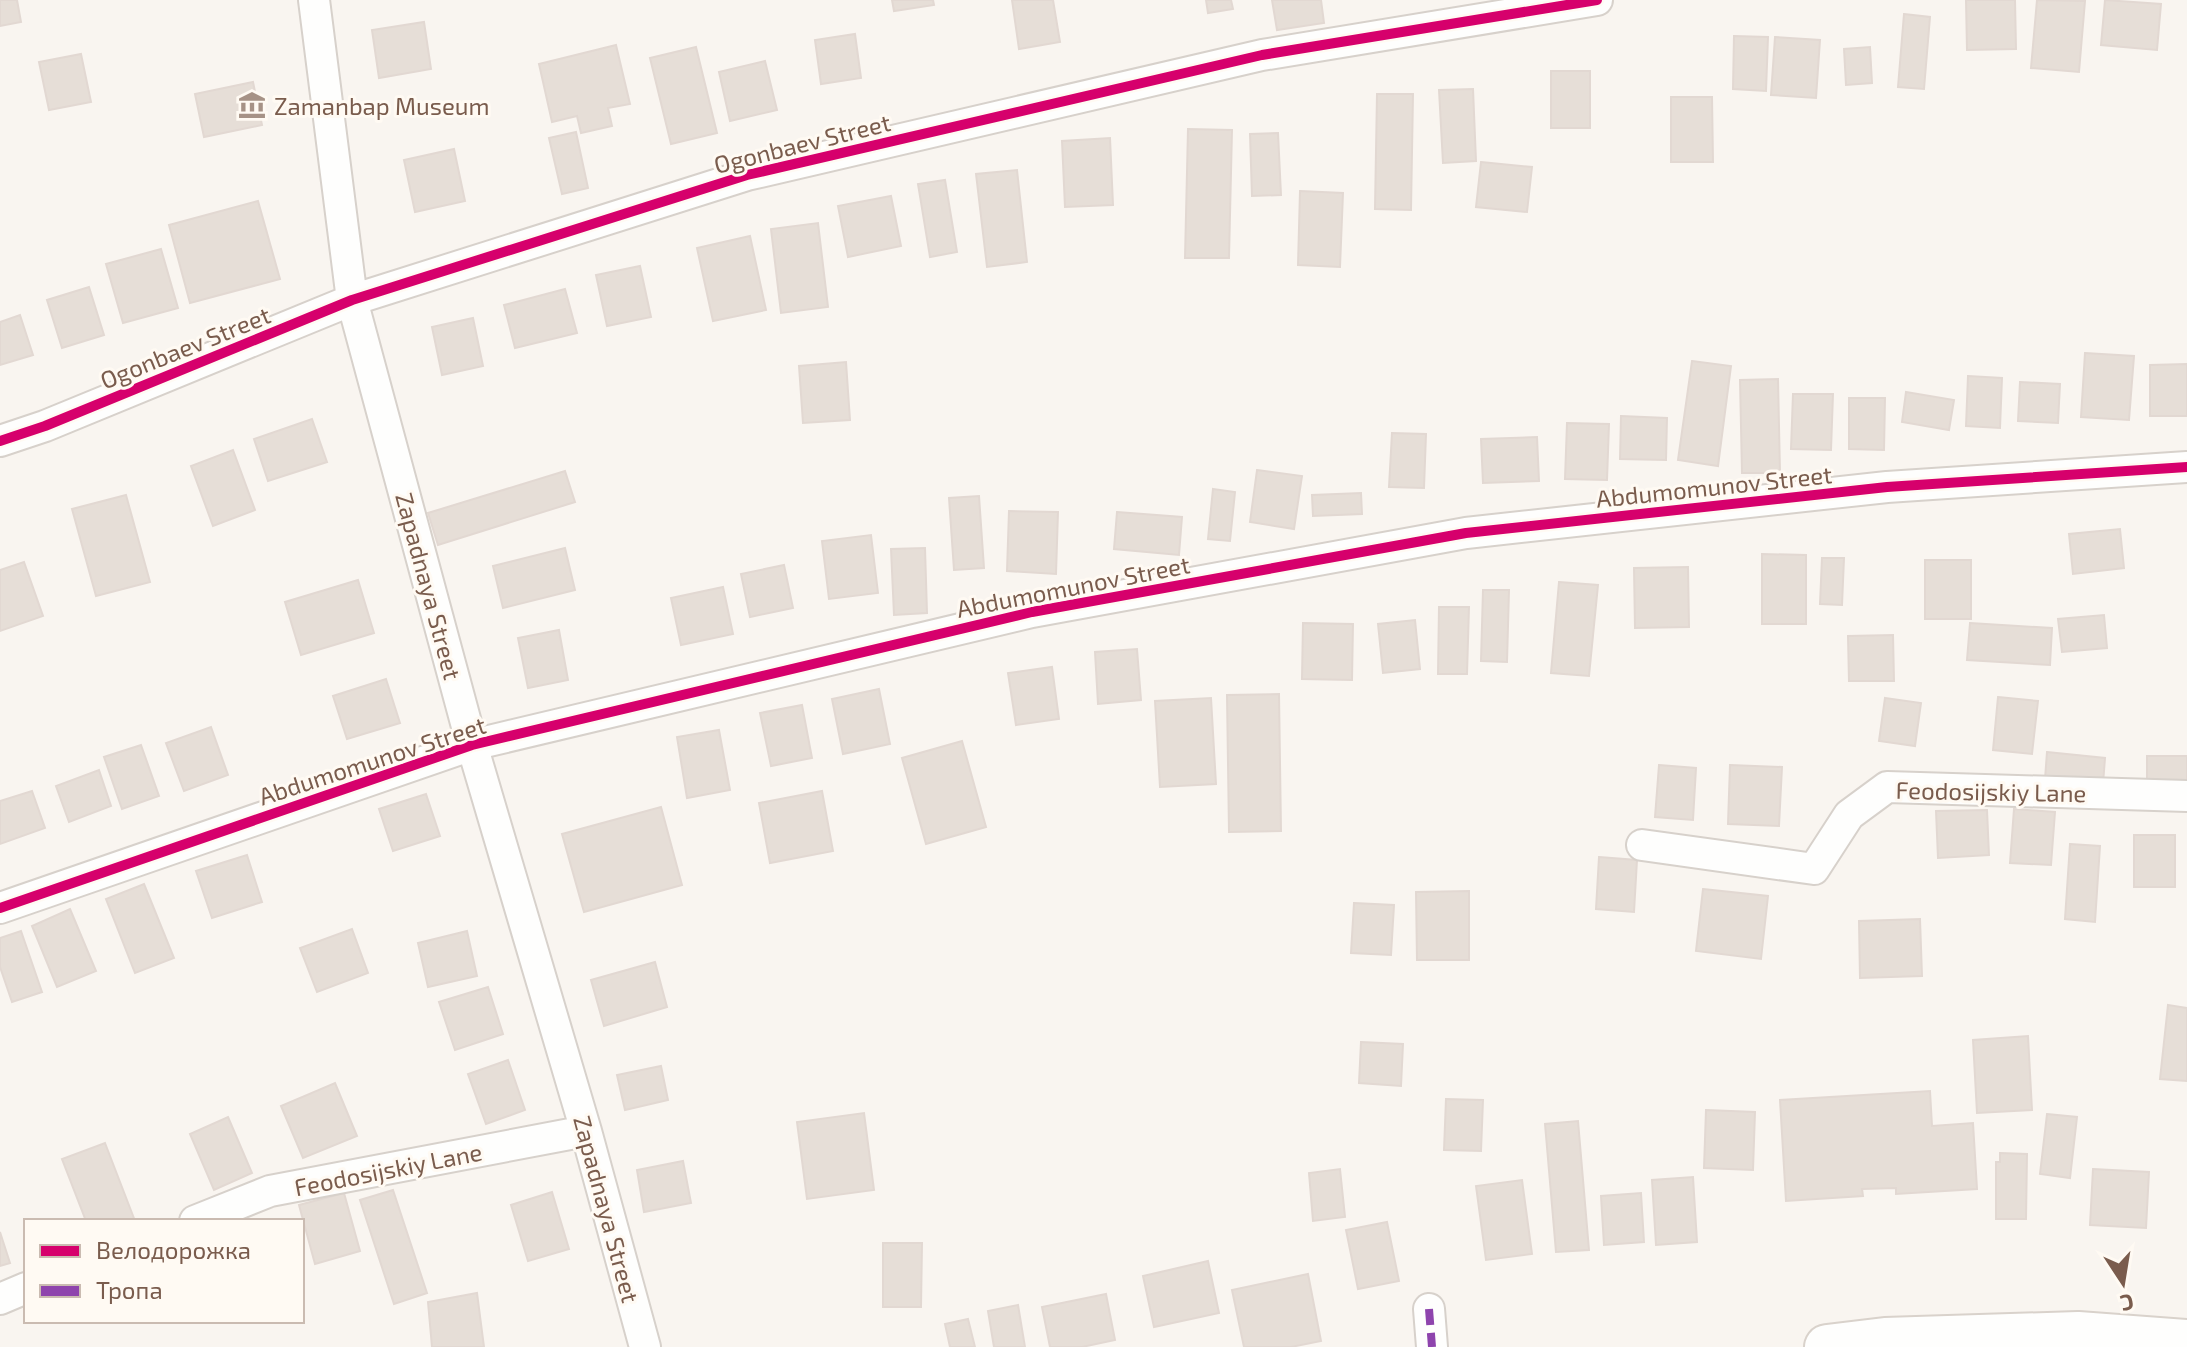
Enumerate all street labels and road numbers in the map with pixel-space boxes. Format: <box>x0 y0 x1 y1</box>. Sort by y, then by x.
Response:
street label: Ogonbaev Street <box>711 107 893 179</box>
street label: Ogonbaev Street <box>96 300 274 394</box>
street label: Abdumomunov Street <box>1595 459 1833 513</box>
street label: Zapadnaya Street <box>390 489 468 683</box>
street label: Abdumomunov Street <box>954 549 1192 623</box>
street label: Abdumomunov Street <box>255 710 489 810</box>
street label: Feodosijskiy Lane <box>1895 775 2087 807</box>
street label: Zapadnaya Street <box>568 1112 646 1306</box>
street label: Feodosijskiy Lane <box>292 1137 484 1201</box>

